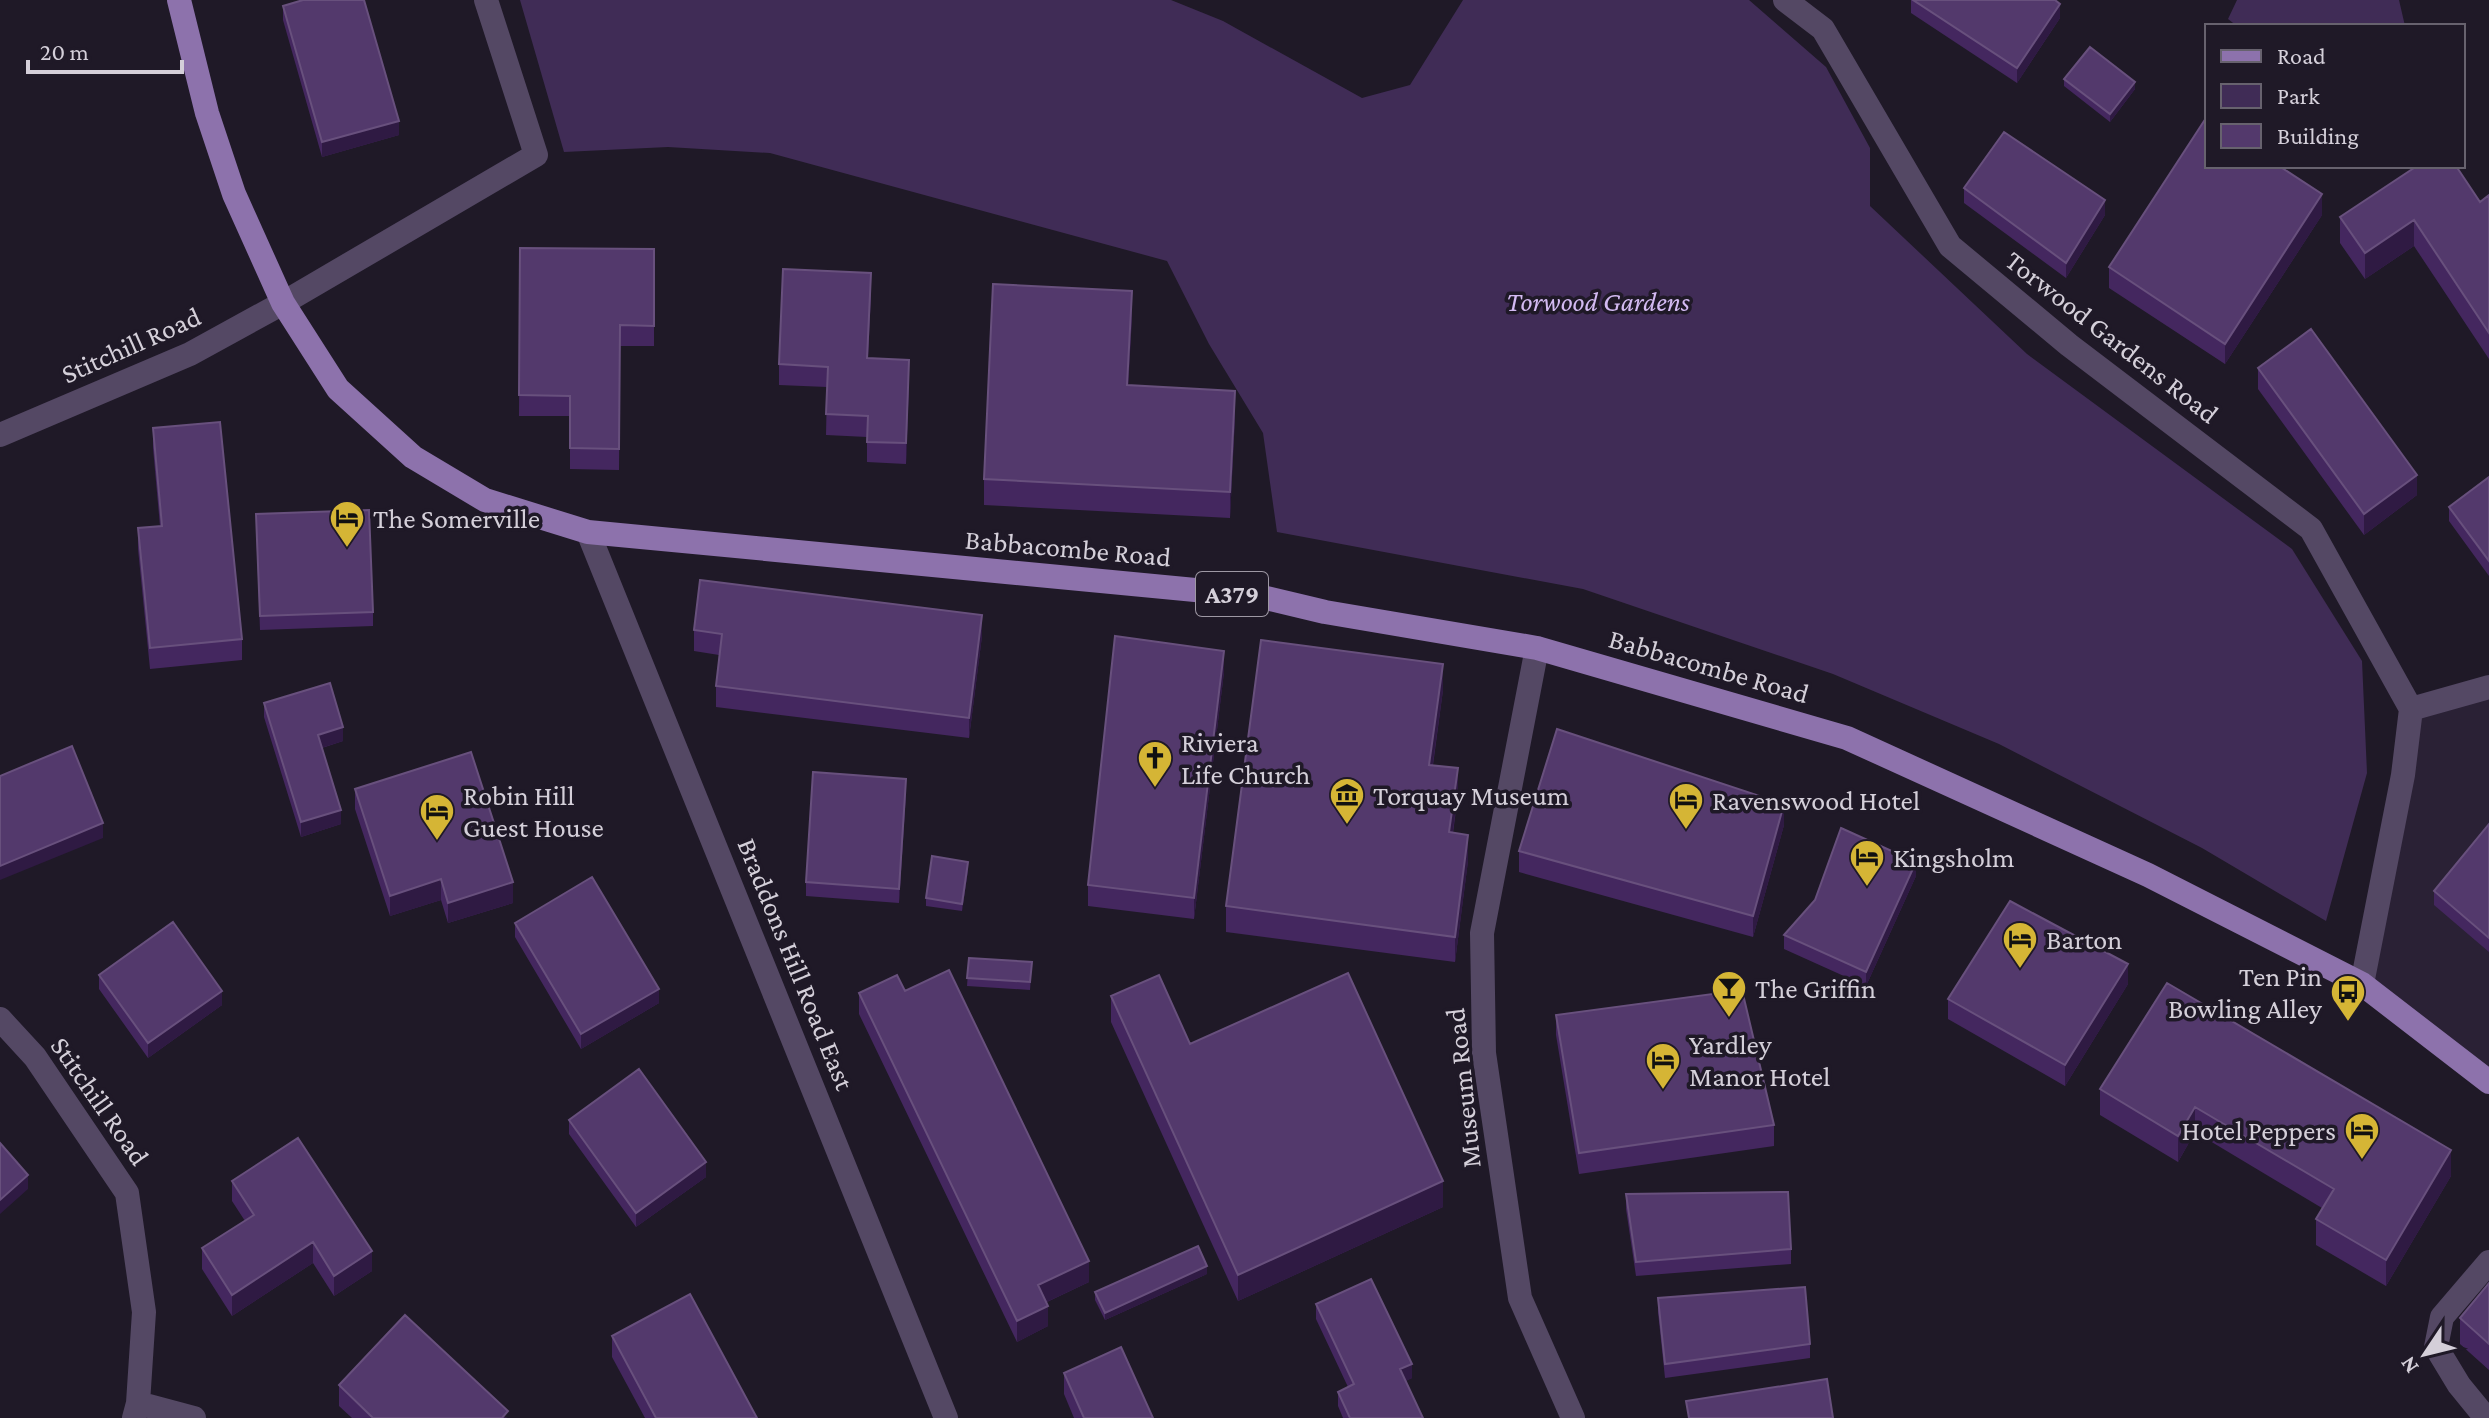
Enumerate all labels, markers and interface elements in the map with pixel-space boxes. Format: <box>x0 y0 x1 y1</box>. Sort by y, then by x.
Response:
scale bar <box>28 24 182 74</box>
legend <box>2205 24 2465 168</box>
text: 20 m <box>40 38 89 65</box>
text: Road <box>2277 42 2326 69</box>
text: Park <box>2277 82 2320 109</box>
text: Building <box>2277 122 2359 149</box>
street label: Torwood Gardens Road <box>2000 244 2225 430</box>
park label: Torwood Gardens <box>1506 286 1690 317</box>
street label: Stitchill Road <box>56 300 206 390</box>
hotel icon: The Somerville <box>328 499 366 549</box>
place label: The Somerville <box>373 503 540 534</box>
street label: Babbacombe Road <box>964 524 1173 572</box>
road number: A379 <box>1196 572 1268 616</box>
street label: Babbacombe Road <box>1605 623 1813 709</box>
place label: Riviera Life Church <box>1181 727 1310 790</box>
church icon: Riviera Life Church <box>1136 739 1174 789</box>
museum icon: Torquay Museum <box>1328 776 1366 826</box>
place label: Robin Hill Guest House <box>463 780 604 843</box>
place label: Torquay Museum <box>1373 780 1569 811</box>
hotel icon: Ravenswood Hotel <box>1667 781 1705 831</box>
place label: Ravenswood Hotel <box>1712 785 1920 816</box>
hotel icon: Robin Hill Guest House <box>418 792 456 842</box>
street label: Braddons Hill Road East <box>731 834 861 1095</box>
hotel icon: Kingsholm <box>1848 838 1886 888</box>
place label: Kingsholm <box>1893 842 2015 873</box>
hotel icon: Barton <box>2001 920 2039 970</box>
place label: Barton <box>2046 924 2122 955</box>
place label: Ten Pin Bowling Alley <box>2168 961 2323 1024</box>
bar icon: The Griffin <box>1710 969 1748 1019</box>
place label: The Griffin <box>1755 973 1876 1004</box>
bus stop icon: Ten Pin Bowling Alley <box>2329 973 2367 1023</box>
street label: Museum Road <box>1439 1006 1487 1170</box>
place label: Yardley Manor Hotel <box>1689 1029 1830 1092</box>
street label: Stitchill Road <box>44 1031 156 1171</box>
hotel icon: Yardley Manor Hotel <box>1644 1041 1682 1091</box>
hotel icon: Hotel Peppers <box>2343 1111 2381 1161</box>
place label: Hotel Peppers <box>2182 1115 2336 1146</box>
north arrow <box>2385 1314 2465 1394</box>
text: N <box>2394 1352 2424 1378</box>

